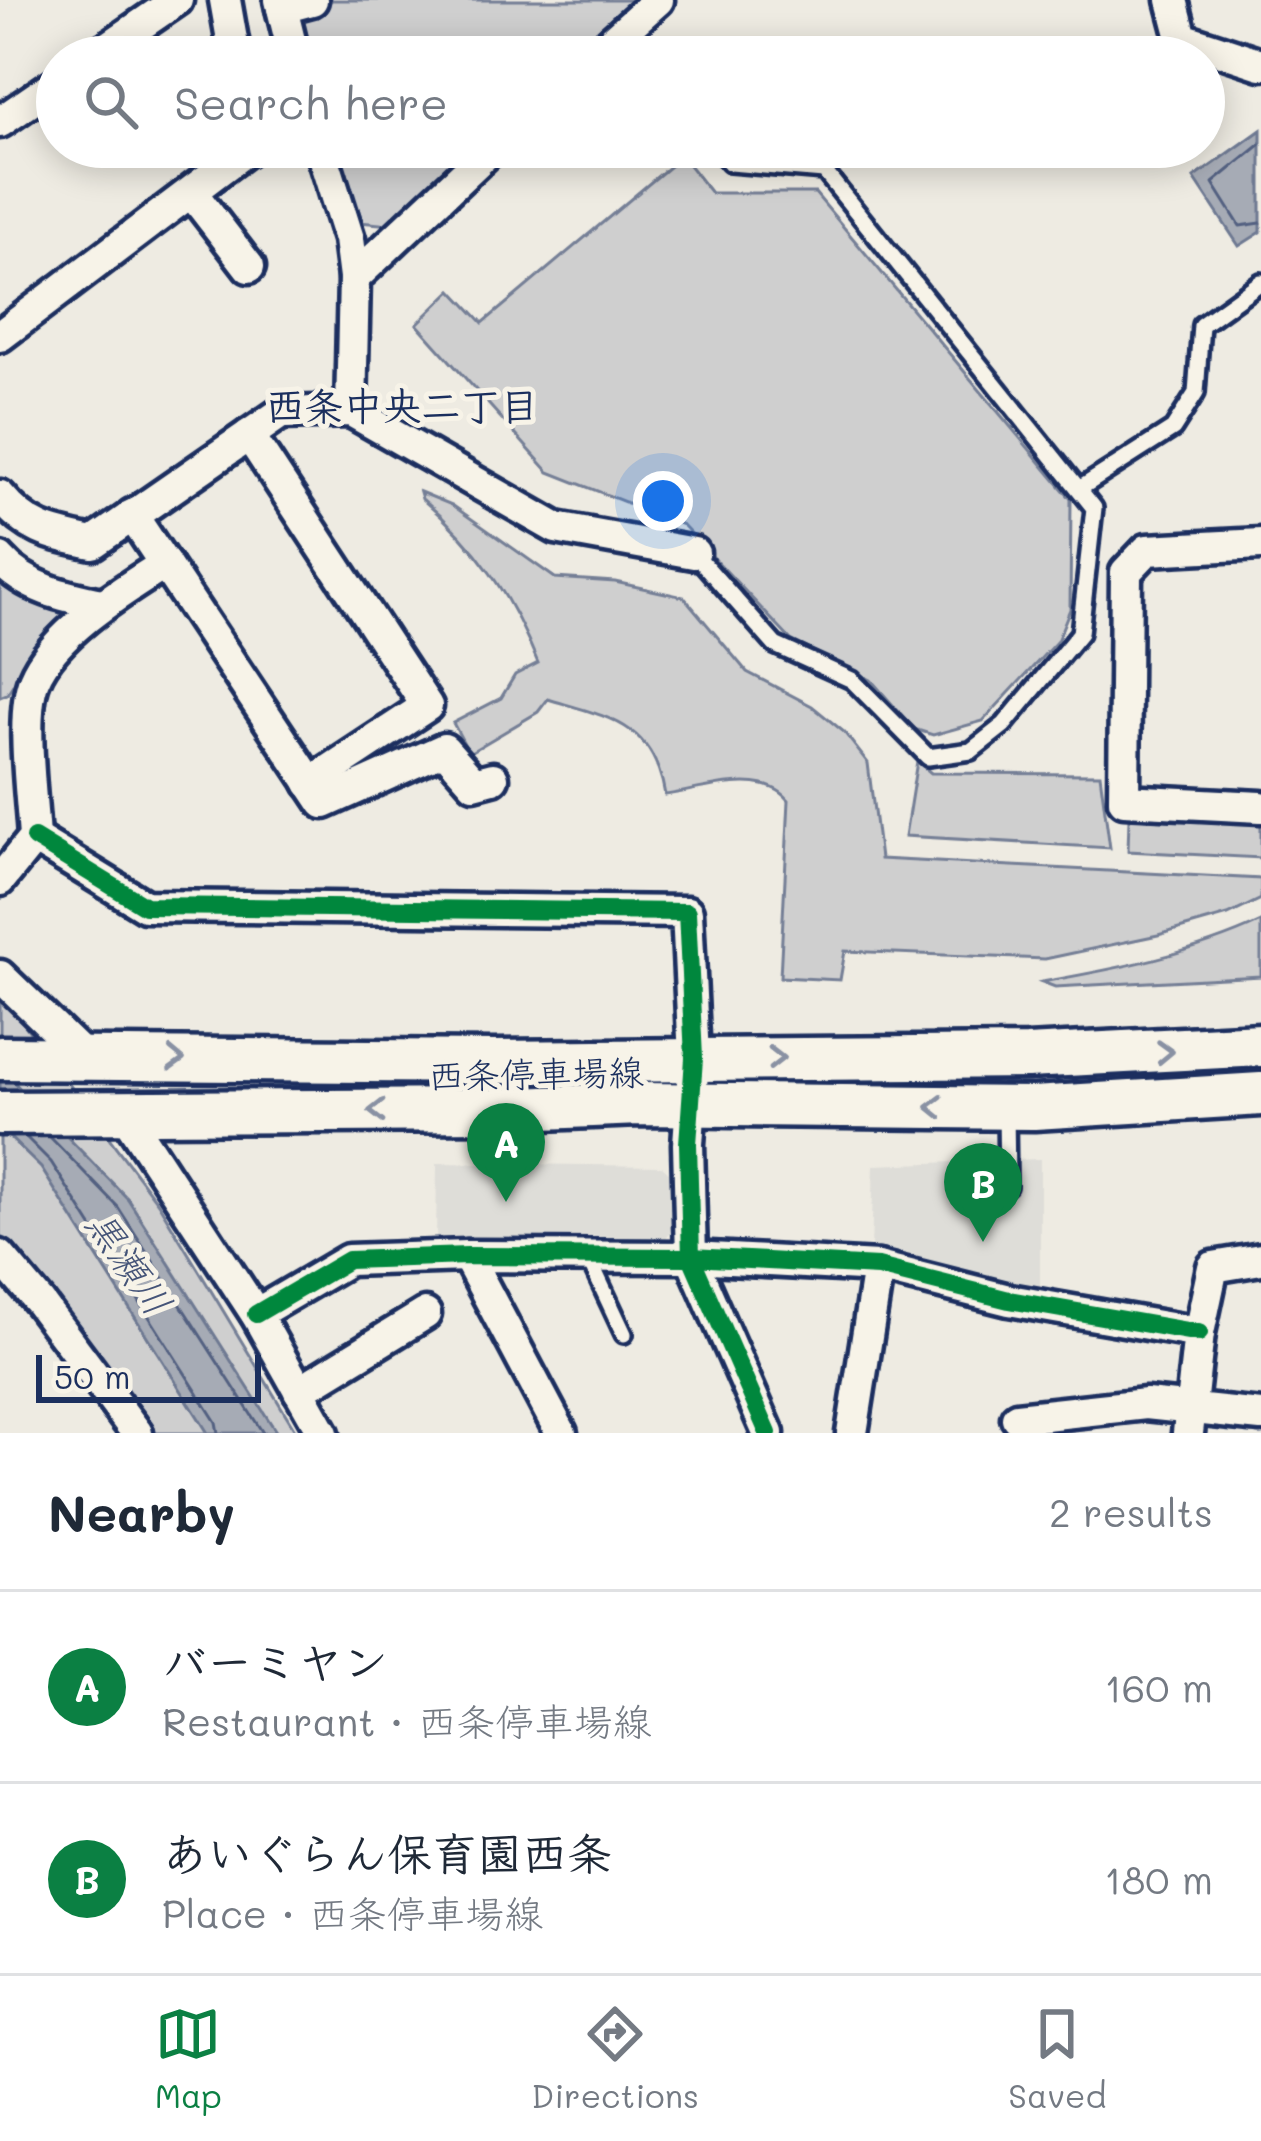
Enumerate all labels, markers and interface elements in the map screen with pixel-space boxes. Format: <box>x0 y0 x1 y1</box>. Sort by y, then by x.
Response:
search box <box>36 36 1225 168</box>
icon: search <box>78 69 144 135</box>
text: Search here <box>174 73 448 131</box>
district label: 西条中央二丁目 <box>265 379 539 430</box>
your location <box>633 471 693 531</box>
one-way arrow <box>1156 1040 1175 1066</box>
one-way arrow <box>167 1045 186 1071</box>
one-way arrow <box>768 1045 786 1071</box>
street label: 西条停車場線 <box>428 1047 644 1098</box>
one-way arrow <box>925 1094 943 1120</box>
one-way arrow <box>367 1098 385 1124</box>
pin: A <box>467 1103 545 1202</box>
pin: B <box>944 1143 1022 1242</box>
water label: 黒瀬川 <box>76 1200 185 1325</box>
scale bar <box>36 1349 261 1402</box>
text: 50 m <box>54 1354 130 1397</box>
text: Nearby <box>48 1478 235 1545</box>
text: 2 results <box>1049 1486 1213 1537</box>
text: バーミヤン <box>162 1631 388 1689</box>
text: A <box>73 1661 101 1712</box>
text: 160 m <box>1104 1661 1213 1712</box>
text: Restaurant · 西条停車場線 <box>162 1695 652 1746</box>
text: あいぐらん保育園西条 <box>162 1823 612 1881</box>
text: B <box>74 1853 100 1904</box>
text: 180 m <box>1104 1853 1213 1904</box>
text: Place · 西条停車場線 <box>162 1887 543 1938</box>
tab: Map <box>155 2001 222 2116</box>
tab: Directions <box>531 2001 699 2116</box>
tab: Saved <box>1008 2001 1106 2116</box>

